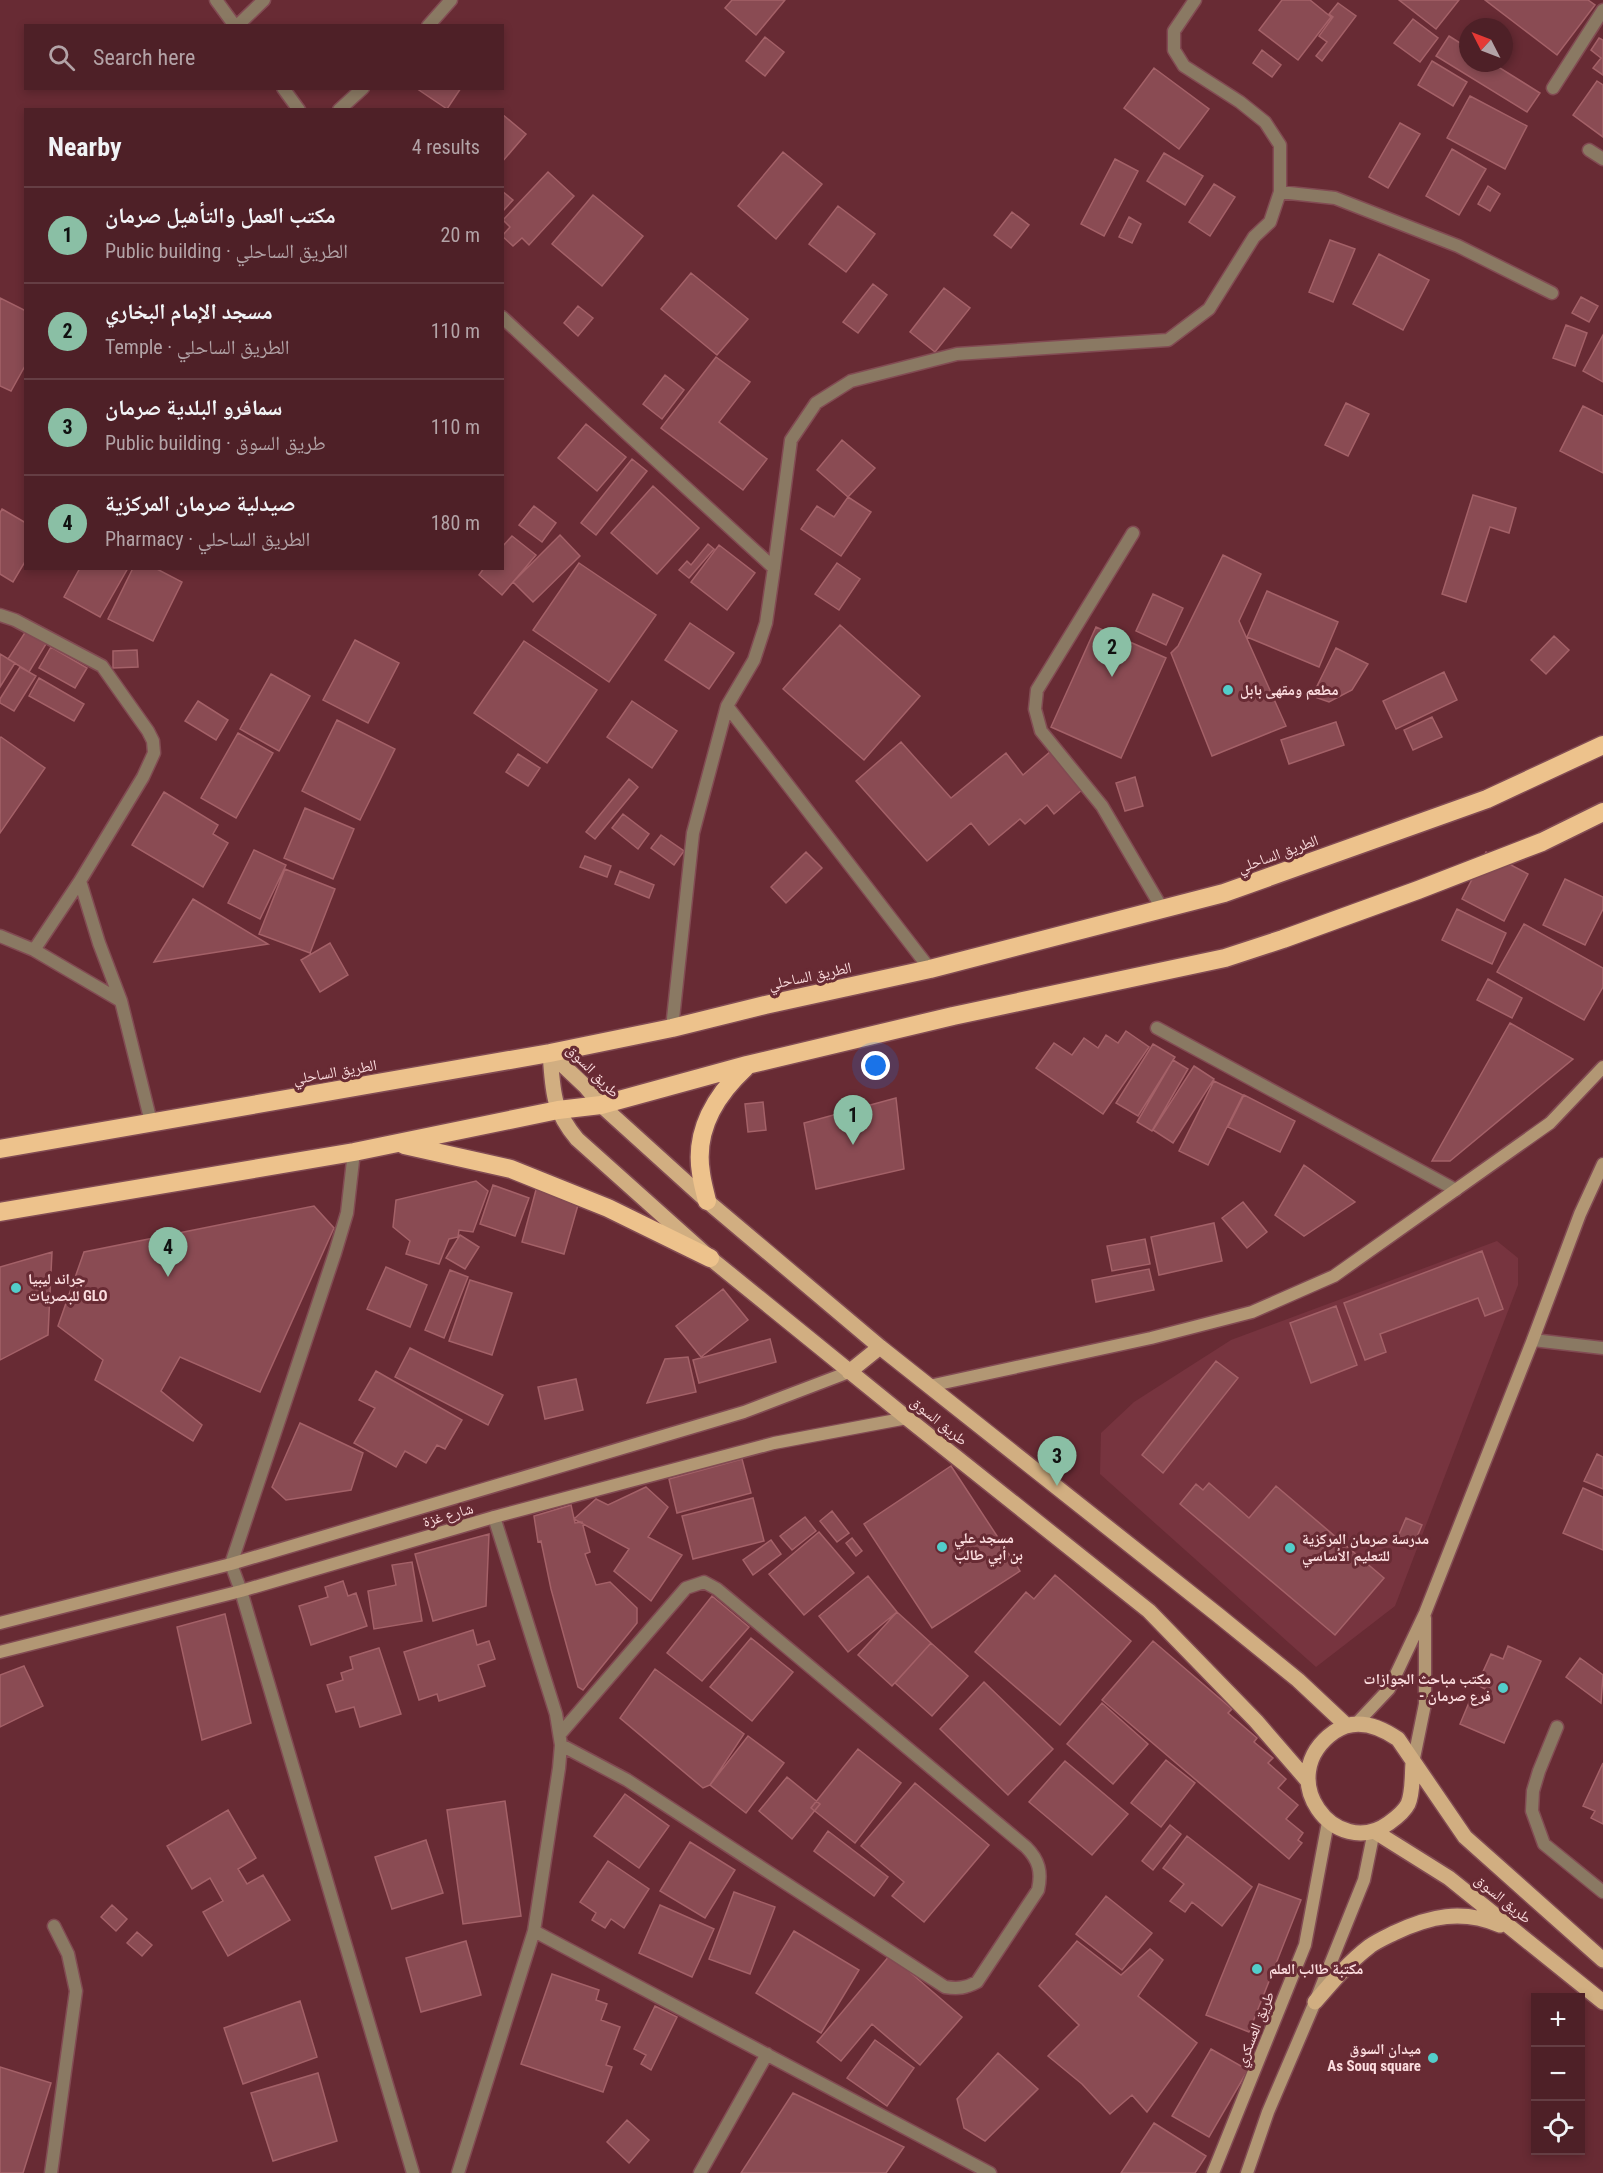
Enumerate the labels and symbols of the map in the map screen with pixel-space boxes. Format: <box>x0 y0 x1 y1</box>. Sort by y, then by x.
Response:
north arrow <box>1459 18 1513 72</box>
pin: 2 <box>1092 628 1132 677</box>
place label: مطعم ومقهى بابل <box>1240 681 1339 700</box>
marker: مطعم ومقهى بابل <box>1221 683 1235 697</box>
street label: الطريق الساحلي <box>1235 831 1322 880</box>
street label: الطريق الساحلي <box>767 958 854 996</box>
street label: طريق السوق <box>562 1041 623 1102</box>
your location <box>861 1051 890 1080</box>
street label: الطريق الساحلي <box>292 1056 379 1091</box>
pin: 1 <box>834 1096 872 1145</box>
pin: 4 <box>148 1228 188 1277</box>
place label: جراند ليبيا للبصريات GLO <box>28 1270 107 1305</box>
marker: جراند ليبيا للبصريات GLO <box>9 1281 23 1295</box>
street label: طريق السوق <box>906 1393 971 1450</box>
pin: 3 <box>1038 1436 1076 1486</box>
street label: شارع غزة <box>421 1499 476 1532</box>
place label: مسجد علي بن أبي طالب <box>954 1529 1023 1567</box>
place label: مدرسة صرمان المركزية للتعليم الأساسي <box>1302 1530 1429 1568</box>
marker: مسجد علي بن أبي طالب <box>935 1540 949 1554</box>
marker: مدرسة صرمان المركزية للتعليم الأساسي <box>1283 1541 1297 1555</box>
place label: مكتب مباحث الجوازات - فرع صرمان <box>1364 1670 1491 1706</box>
marker: مكتب مباحث الجوازات - فرع صرمان <box>1496 1681 1510 1695</box>
street label: طريق السوق <box>1470 1871 1535 1928</box>
place label: مكتبة طالب العلم <box>1269 1960 1363 1979</box>
marker: مكتبة طالب العلم <box>1250 1962 1264 1976</box>
street label: طريق العسكري <box>1232 1989 1281 2070</box>
place label: ميدان السوق As Souq square <box>1327 2040 1421 2075</box>
marker: ميدان السوق As Souq square <box>1426 2051 1440 2065</box>

